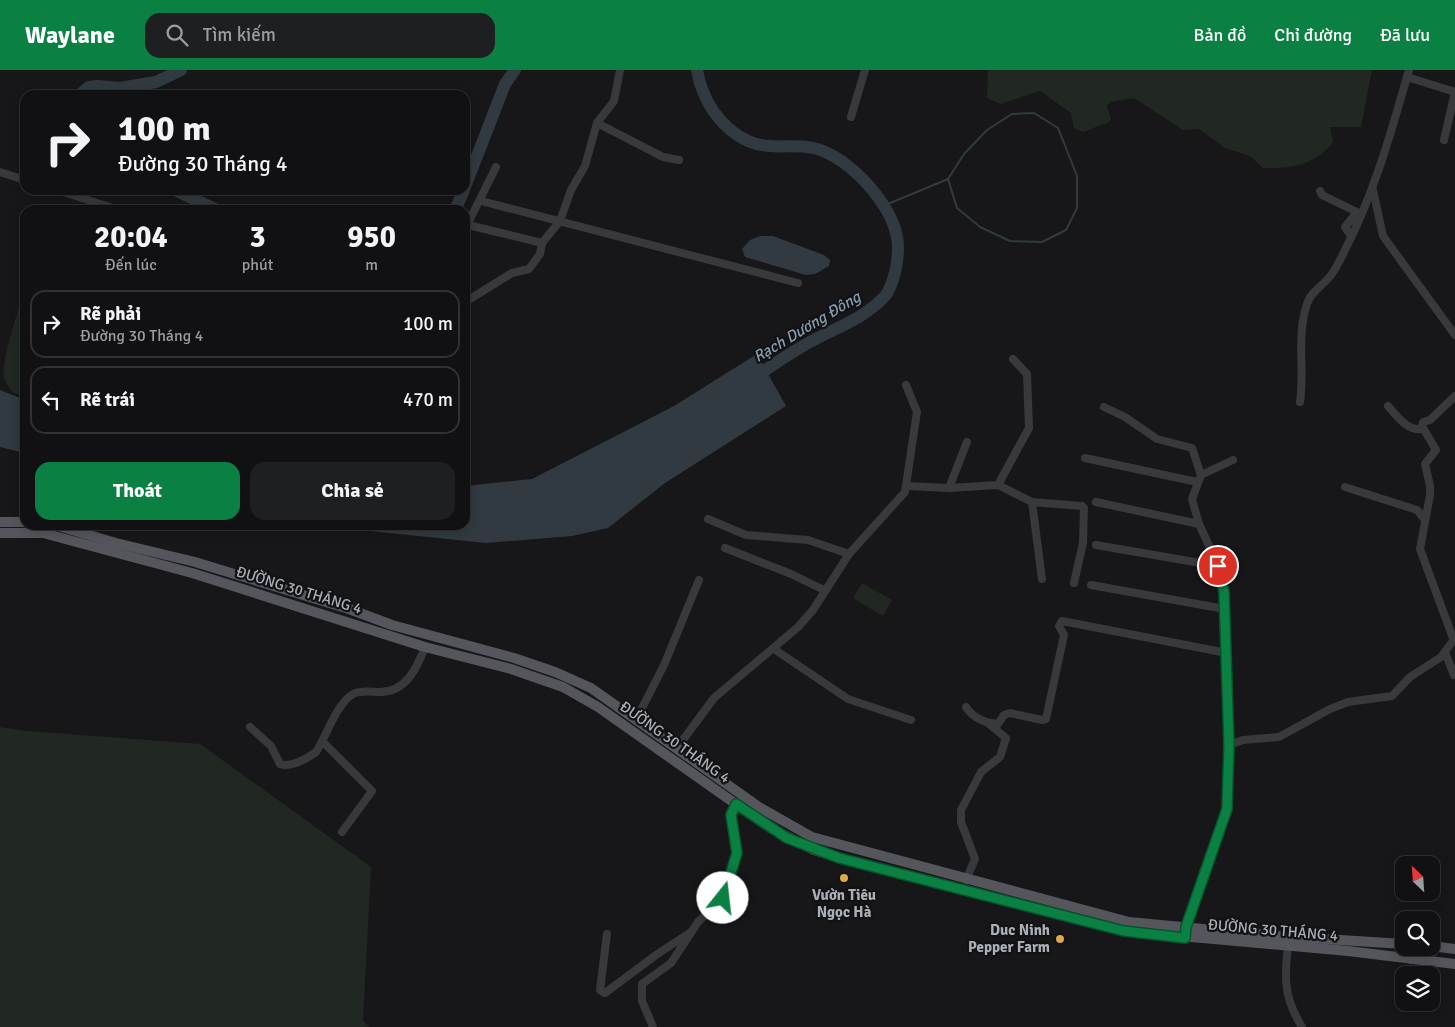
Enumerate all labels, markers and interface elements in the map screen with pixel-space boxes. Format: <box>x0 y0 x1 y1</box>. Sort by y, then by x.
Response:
search box <box>145 13 495 58</box>
text: Waylane <box>25 20 115 50</box>
icon: search <box>163 21 191 49</box>
text: Tìm kiếm <box>203 23 276 47</box>
text: Bản đồ <box>1194 24 1246 46</box>
text: Chỉ đường <box>1274 24 1352 46</box>
text: Đã lưu <box>1380 24 1430 46</box>
text: 100 m <box>118 107 211 150</box>
icon: right <box>35 110 100 175</box>
text: Đường 30 Tháng 4 <box>118 150 288 177</box>
text: 20:04 <box>94 219 168 256</box>
text: 3 <box>249 219 266 256</box>
text: 950 <box>347 219 396 256</box>
text: Đến lúc <box>105 255 157 275</box>
text: phút <box>242 255 273 275</box>
text: m <box>365 255 378 275</box>
water label: Rạch Dương Đông <box>750 286 866 367</box>
text: Rẽ phải <box>80 302 141 326</box>
icon: right <box>37 310 65 338</box>
text: 100 m <box>403 312 453 336</box>
text: Đường 30 Tháng 4 <box>80 326 203 346</box>
icon: left <box>37 386 65 414</box>
text: Rẽ trái <box>80 388 135 412</box>
text: 470 m <box>403 388 453 412</box>
button: Thoát <box>35 462 240 520</box>
button: Chia sẻ <box>250 462 455 520</box>
pin <box>1197 545 1239 587</box>
icon: arrive <box>1204 552 1232 580</box>
street label: ĐƯỜNG 30 THÁNG 4 <box>234 561 364 618</box>
street label: ĐƯỜNG 30 THÁNG 4 <box>616 696 734 787</box>
north arrow <box>1395 856 1440 901</box>
map controls <box>1395 856 1440 1011</box>
position arrow <box>696 871 748 923</box>
marker: Vườn Tiêu Ngọc Hà <box>838 872 850 884</box>
place label: Vườn Tiêu Ngọc Hà <box>812 886 876 921</box>
button: search <box>1395 911 1440 956</box>
street label: ĐƯỜNG 30 THÁNG 4 <box>1207 914 1339 945</box>
place label: Duc Ninh Pepper Farm <box>968 921 1050 956</box>
marker: Duc Ninh Pepper Farm <box>1054 933 1066 945</box>
button: layers <box>1395 966 1440 1011</box>

